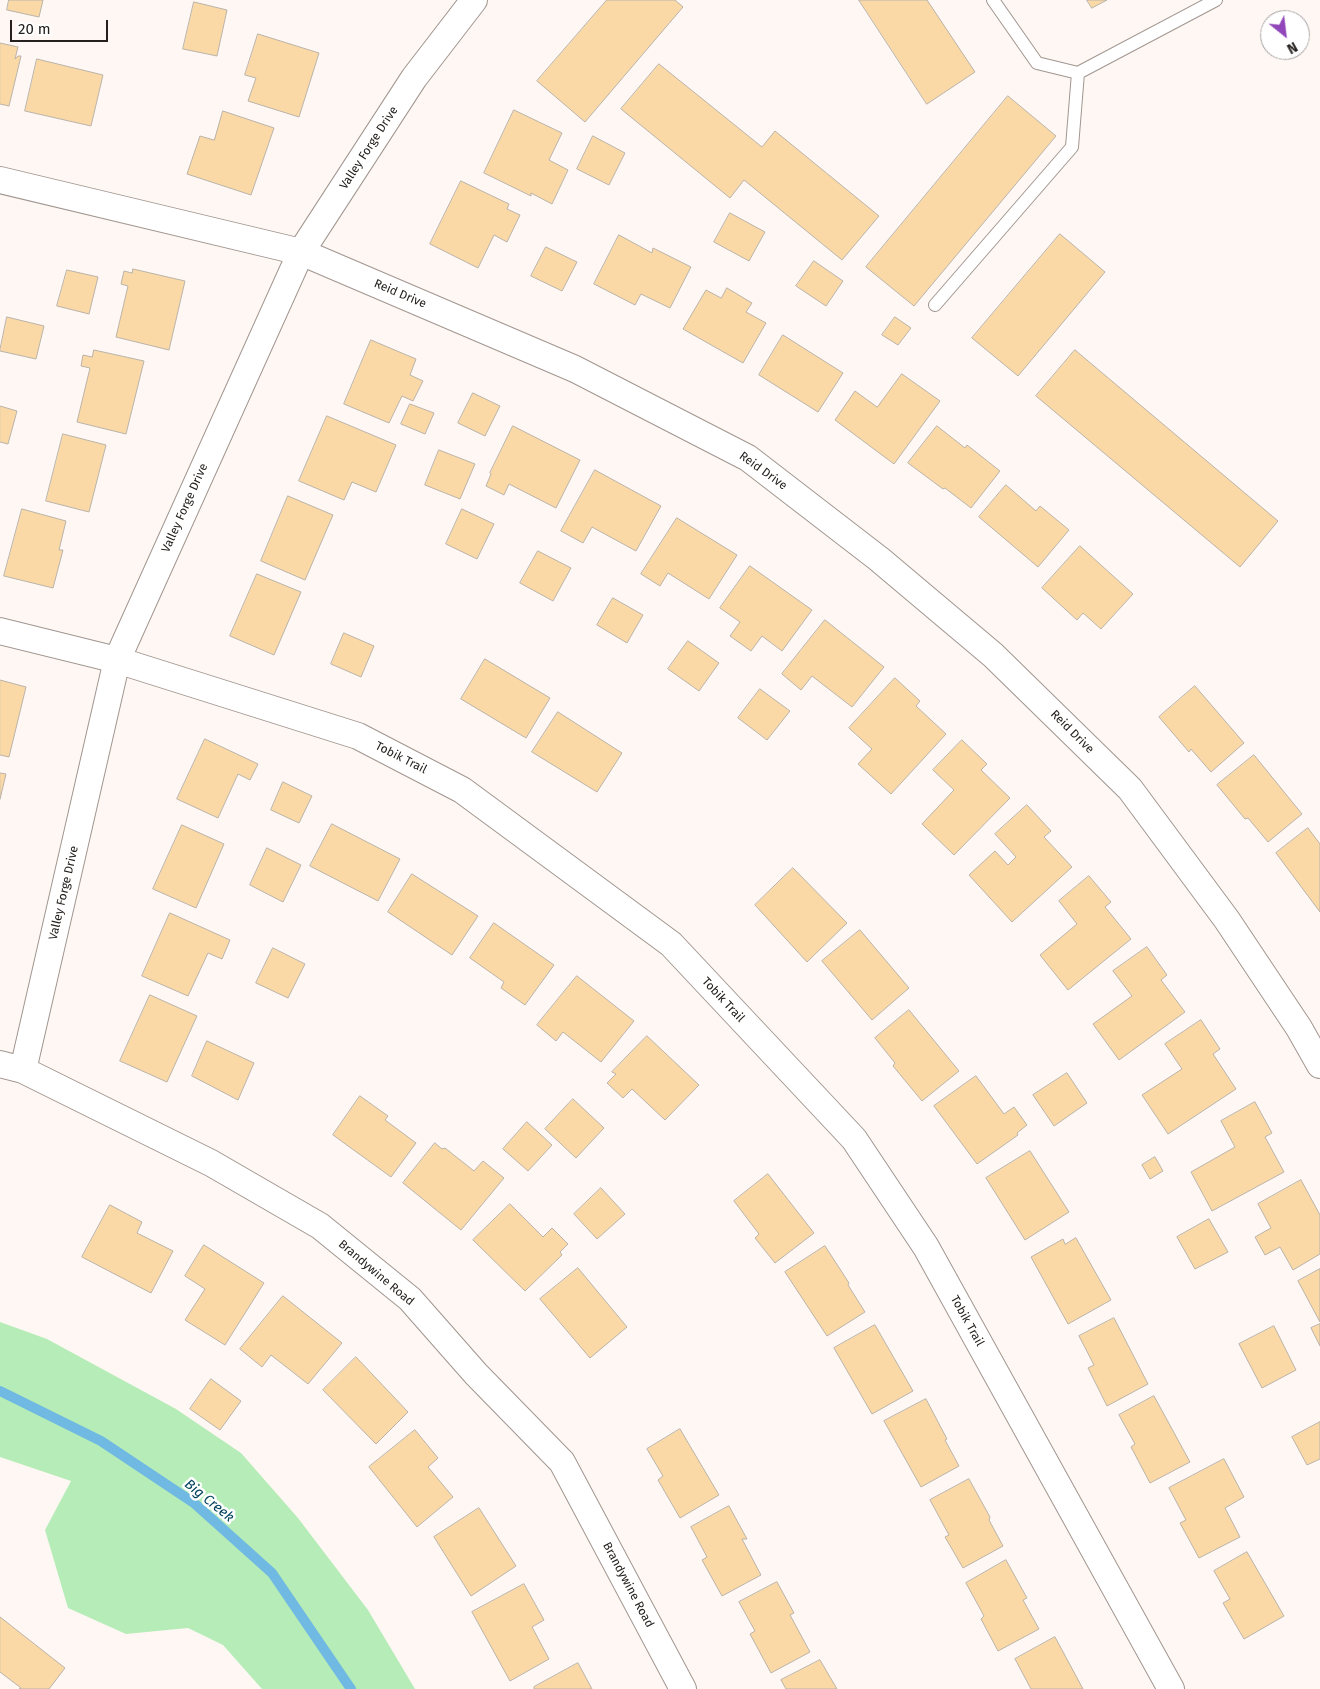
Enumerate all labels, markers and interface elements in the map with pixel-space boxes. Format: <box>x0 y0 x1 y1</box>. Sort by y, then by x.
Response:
scale bar <box>12 10 110 42</box>
north arrow <box>1260 10 1310 60</box>
text: 20 m <box>18 20 51 38</box>
text: N <box>1284 38 1300 57</box>
street label: Valley Forge Drive <box>337 104 401 192</box>
street label: Reid Drive <box>372 277 428 311</box>
street label: Reid Drive <box>736 449 790 493</box>
street label: Valley Forge Drive <box>159 461 211 555</box>
street label: Reid Drive <box>1047 707 1097 757</box>
street label: Tobik Trail <box>373 739 429 777</box>
street label: Valley Forge Drive <box>46 845 82 941</box>
street label: Tobik Trail <box>699 975 747 1025</box>
street label: Brandywine Road <box>335 1237 417 1309</box>
street label: Tobik Trail <box>947 1293 987 1349</box>
water label: Big Creek <box>181 1476 237 1526</box>
street label: Brandywine Road <box>599 1540 657 1630</box>

